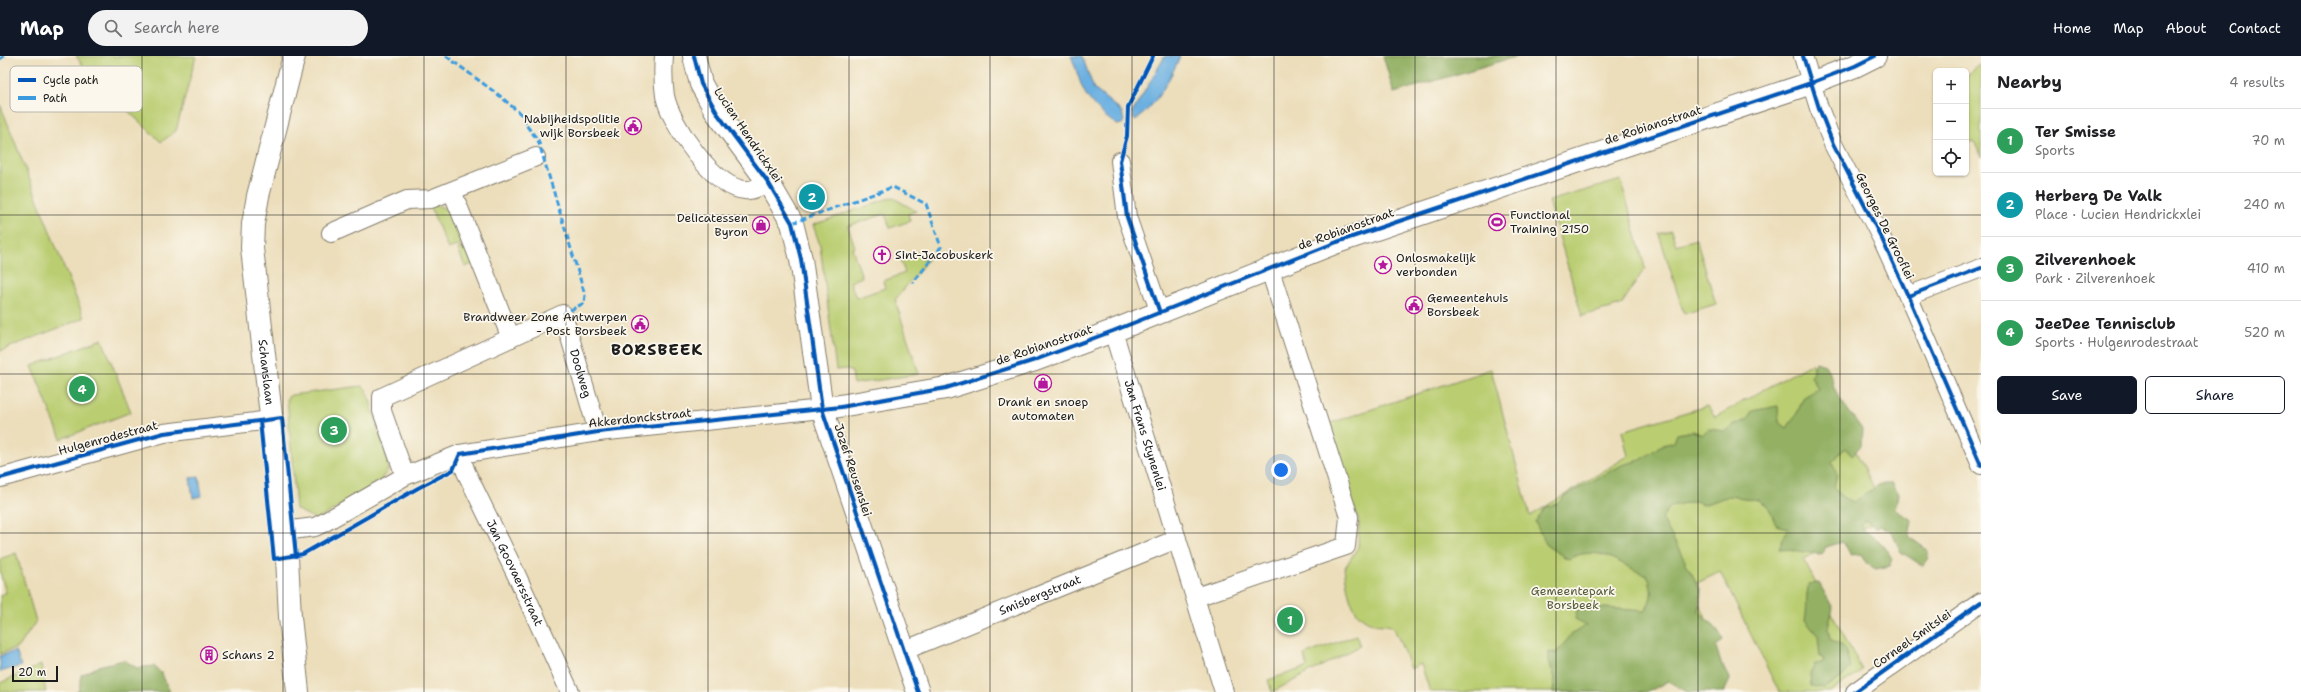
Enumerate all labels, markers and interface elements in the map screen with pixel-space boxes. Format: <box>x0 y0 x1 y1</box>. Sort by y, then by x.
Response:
search box <box>88 10 368 46</box>
text: Map <box>20 16 64 41</box>
icon: search <box>102 17 124 39</box>
text: Search here <box>134 18 220 38</box>
text: Home <box>2053 19 2092 37</box>
text: Map <box>2114 19 2144 37</box>
text: About <box>2166 19 2207 37</box>
text: Contact <box>2229 19 2281 37</box>
legend <box>10 66 142 112</box>
map controls <box>1933 68 1969 176</box>
button: + <box>1933 68 1969 104</box>
text: Nearby <box>1997 71 2062 93</box>
text: Cycle path <box>43 73 99 88</box>
text: 4 results <box>2229 74 2285 91</box>
street label: Lucien Hendrickxlei <box>710 84 786 186</box>
text: Path <box>43 91 67 106</box>
street label: de Robianostraat <box>1602 102 1704 148</box>
button: − <box>1933 104 1969 140</box>
place label: Nabijheidspolitie wijk Borsbeek <box>524 111 620 141</box>
public building icon: Nabijheidspolitie wijk Borsbeek <box>623 116 643 136</box>
text: Ter Smisse <box>2035 122 2116 142</box>
text: 1 <box>2007 132 2013 149</box>
text: 70 m <box>2251 132 2285 149</box>
button: locate <box>1933 140 1969 176</box>
text: Sports <box>2035 142 2075 159</box>
street label: Georges De Grooflei <box>1852 170 1918 282</box>
pin: 2 <box>799 182 825 212</box>
text: Herberg De Valk <box>2035 186 2162 206</box>
text: 2 <box>2005 196 2015 213</box>
text: 240 m <box>2243 196 2285 213</box>
street label: de Robianostraat <box>1296 204 1396 254</box>
text: Place · Lucien Hendrickxlei <box>2035 206 2201 223</box>
place label: Functional Training 2150 <box>1510 207 1589 237</box>
place label: Delicatessen Byron <box>677 210 748 240</box>
sports icon: Functional Training 2150 <box>1487 212 1507 232</box>
shop icon: Delicatessen Byron <box>751 215 771 235</box>
church icon: Sint-Jacobuskerk <box>872 245 892 265</box>
place label: Sint-Jacobuskerk <box>895 247 994 263</box>
place label: Onlosmakelijk verbonden <box>1396 250 1476 280</box>
text: Zilverenhoek <box>2035 250 2136 270</box>
place icon: Onlosmakelijk verbonden <box>1373 255 1393 275</box>
text: 3 <box>2005 260 2015 277</box>
text: 410 m <box>2247 260 2285 277</box>
text: Park · Zilverenhoek <box>2035 270 2155 287</box>
place label: Gemeentehuis Borsbeek <box>1427 290 1508 320</box>
public building icon: Gemeentehuis Borsbeek <box>1404 295 1424 315</box>
place label: Brandweer Zone Antwerpen - Post Borsbeek <box>463 309 627 339</box>
public building icon: Brandweer Zone Antwerpen - Post Borsbeek <box>630 314 650 334</box>
text: JeeDee Tennisclub <box>2035 314 2176 334</box>
street label: de Robianostraat <box>994 321 1094 369</box>
text: 4 <box>2005 324 2015 341</box>
text: 520 m <box>2244 324 2285 341</box>
text: Sports · Hulgenrodestraat <box>2035 334 2198 351</box>
street label: Schanslaan <box>254 338 278 406</box>
district label: BORSBEEK <box>611 339 703 360</box>
street label: Doolweg <box>566 347 595 400</box>
shop icon: Drank en snoep automaten <box>1033 373 1053 393</box>
pin: 4 <box>69 374 95 404</box>
button: Save <box>1997 376 2137 414</box>
button: Share <box>2145 376 2285 414</box>
street label: Jan Frans Stynenlei <box>1120 378 1170 493</box>
place label: Drank en snoep automaten <box>998 394 1088 424</box>
street label: Akkerdonckstraat <box>588 405 692 431</box>
pin: 3 <box>321 415 347 445</box>
street label: Hulgenrodestraat <box>56 417 160 459</box>
street label: Jozef Reusenslei <box>830 422 876 518</box>
your location <box>1271 460 1291 480</box>
street label: Jan Goovaersstraat <box>483 517 547 629</box>
street label: Smisbergstraat <box>997 571 1083 619</box>
park label: Gemeentepark Borsbeek <box>1531 583 1615 613</box>
pin: 1 <box>1277 605 1303 635</box>
street label: Corneel Smitslei <box>1870 606 1954 672</box>
building icon: Schans 2 <box>199 645 219 665</box>
place label: Schans 2 <box>222 647 275 663</box>
scale bar <box>12 664 58 683</box>
text: 20 m <box>18 665 46 680</box>

